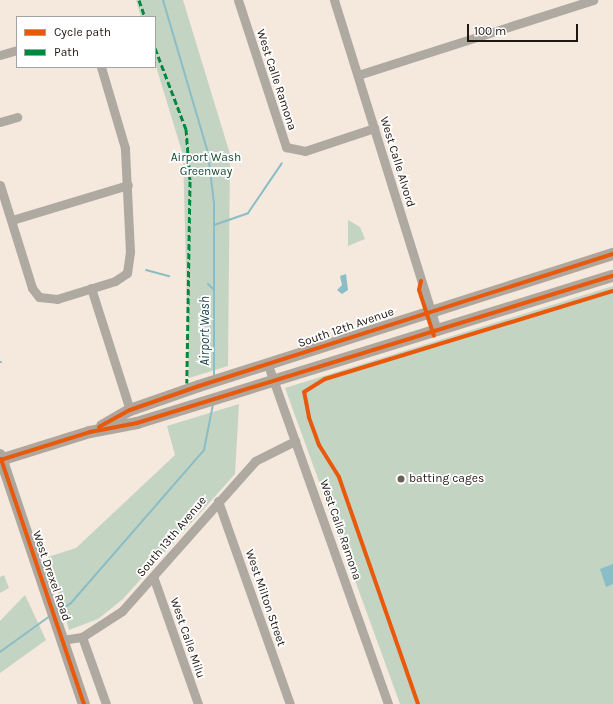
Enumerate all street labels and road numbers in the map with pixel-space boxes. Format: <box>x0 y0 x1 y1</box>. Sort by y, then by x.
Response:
street label: West Calle Ramona <box>253 28 299 132</box>
street label: West Calle Alvord <box>376 115 418 209</box>
street label: South 12th Avenue <box>296 305 396 351</box>
street label: West Calle Ramona <box>316 478 364 582</box>
street label: South 13th Avenue <box>134 494 210 580</box>
street label: West Drexel Road <box>29 529 73 623</box>
street label: West Milton Street <box>242 548 288 648</box>
street label: West Calle Milu <box>166 596 208 680</box>

